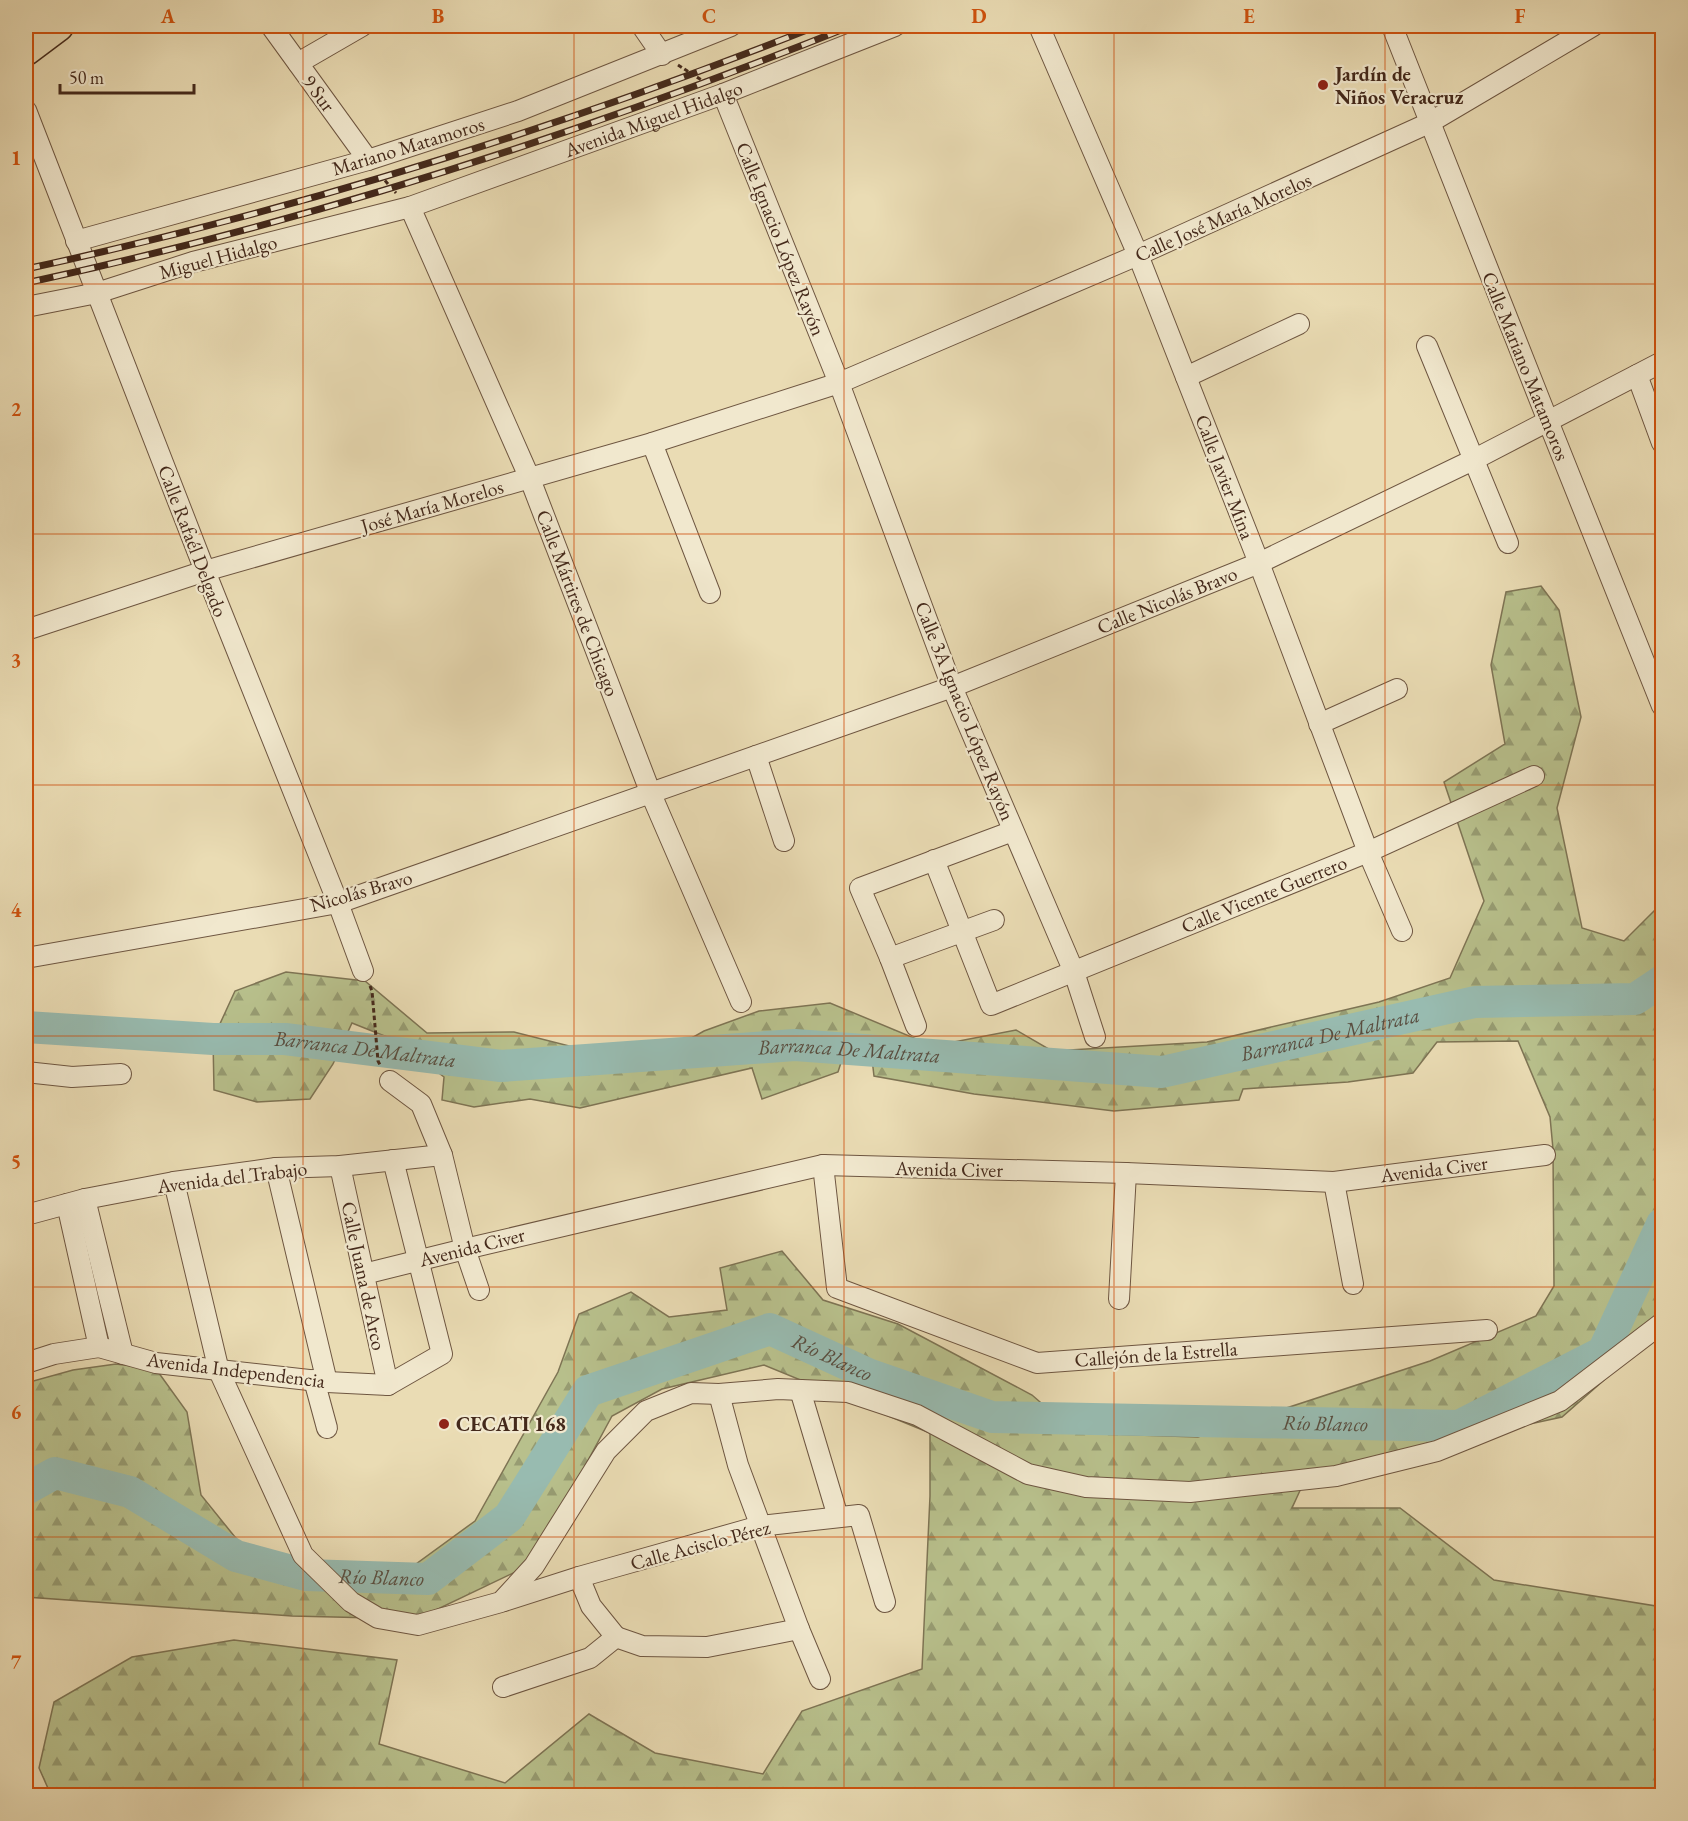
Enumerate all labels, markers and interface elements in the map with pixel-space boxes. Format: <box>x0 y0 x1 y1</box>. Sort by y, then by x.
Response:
text: A <box>160 3 176 29</box>
text: B <box>432 3 444 29</box>
text: C <box>702 3 716 29</box>
text: D <box>971 3 987 29</box>
text: E <box>1243 3 1255 29</box>
text: F <box>1515 3 1526 29</box>
scale bar <box>60 57 194 95</box>
place label: Jardín de Niños Veracruz <box>1333 61 1464 110</box>
text: 50 m <box>69 66 104 89</box>
street label: 9 Sur <box>297 69 341 117</box>
street label: Avenida Miguel Hidalgo <box>560 75 746 164</box>
marker: Jardín de Niños Veracruz <box>1316 78 1330 92</box>
street label: Mariano Matamoros <box>329 110 487 182</box>
street label: Calle Ignacio López Rayón <box>730 138 832 340</box>
text: 1 <box>11 145 21 171</box>
street label: Calle José María Morelos <box>1131 166 1315 268</box>
street label: Miguel Hidalgo <box>156 229 280 285</box>
street label: Calle Mariano Matamoros <box>1476 268 1576 464</box>
text: 2 <box>11 396 22 422</box>
street label: Calle Javier Mina <box>1189 411 1261 543</box>
street label: Calle Rafaél Delgado <box>152 461 234 621</box>
street label: José María Morelos <box>356 473 506 539</box>
street label: Calle Mártires de Chicago <box>530 506 626 700</box>
street label: Calle Nicolás Bravo <box>1093 560 1241 640</box>
street label: Calle 3A Ignacio López Rayón <box>909 598 1021 825</box>
text: 3 <box>11 647 21 673</box>
street label: Calle Vicente Guerrero <box>1177 849 1351 939</box>
street label: Nicolás Bravo <box>307 864 415 918</box>
text: 4 <box>11 897 22 923</box>
water label: Barranca De Maltrata <box>1237 1001 1422 1067</box>
water label: Barranca De Maltrata <box>273 1025 458 1073</box>
water label: Barranca De Maltrata <box>756 1031 941 1069</box>
text: 5 <box>11 1148 21 1174</box>
street label: Avenida Civer <box>1378 1149 1489 1189</box>
street label: Avenida del Trabajo <box>155 1155 309 1199</box>
street label: Avenida Civer <box>894 1155 1003 1183</box>
street label: Calle Juana de Arco <box>336 1199 392 1353</box>
street label: Avenida Civer <box>416 1221 528 1273</box>
water label: Río Blanco <box>788 1327 877 1387</box>
street label: Callejón de la Estrella <box>1074 1335 1238 1373</box>
street label: Avenida Independencia <box>144 1346 327 1394</box>
text: 6 <box>11 1399 22 1425</box>
water label: Río Blanco <box>1282 1409 1368 1437</box>
place label: CECATI 168 <box>456 1411 566 1437</box>
marker: CECATI 168 <box>437 1417 451 1431</box>
street label: Calle Acisclo Pérez <box>627 1514 773 1576</box>
water label: Río Blanco <box>338 1562 424 1592</box>
text: 7 <box>11 1649 22 1675</box>

